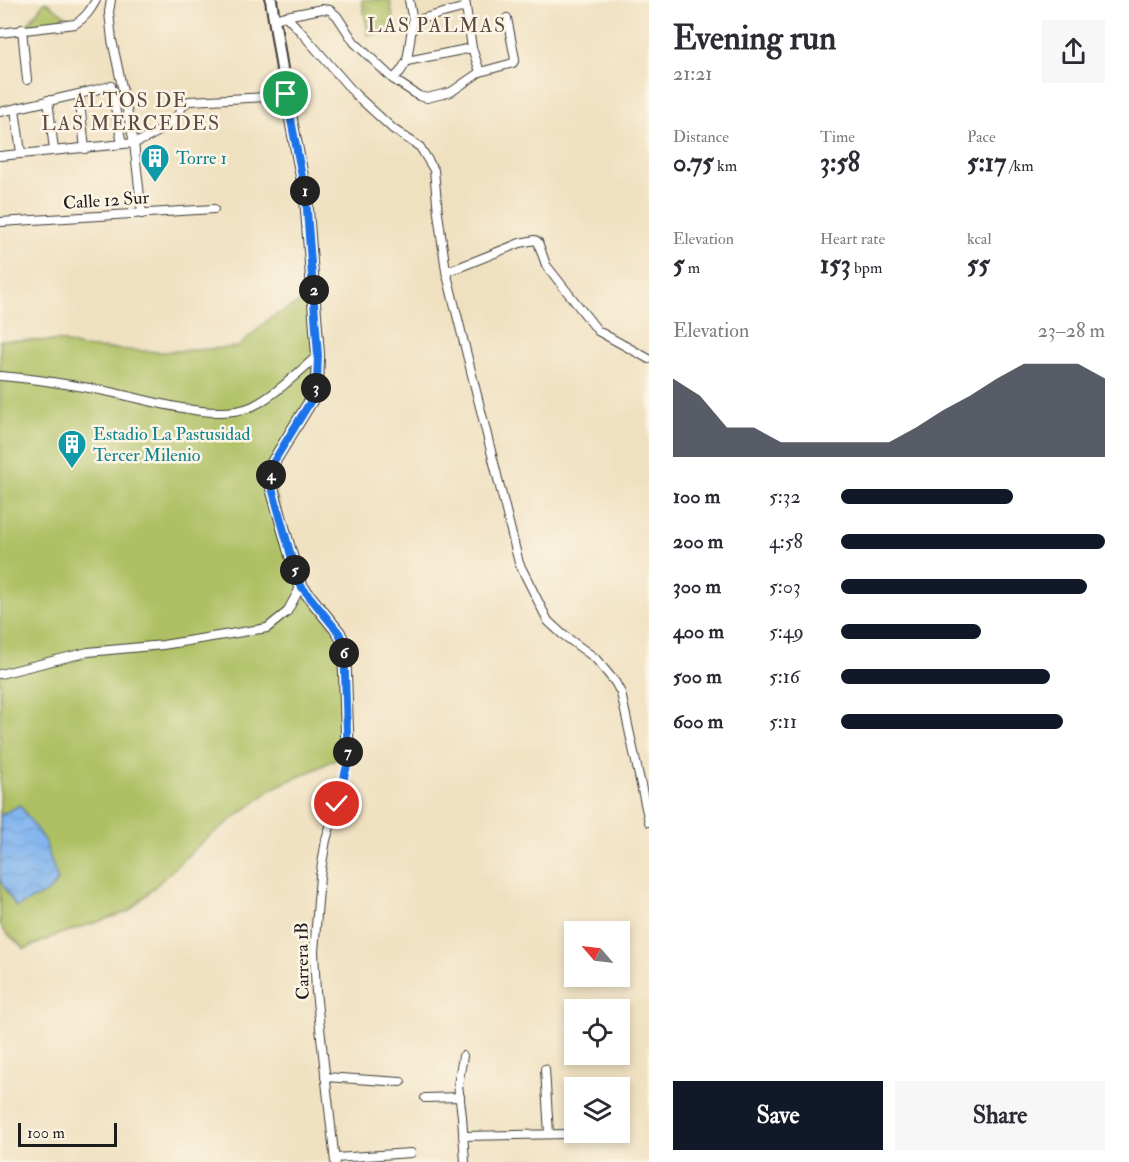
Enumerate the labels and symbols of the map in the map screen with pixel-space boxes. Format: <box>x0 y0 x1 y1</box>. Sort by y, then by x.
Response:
district label: LAS PALMAS <box>367 13 507 38</box>
pin <box>260 68 311 119</box>
district label: ALTOS DE LAS MERCEDES <box>41 88 221 136</box>
building icon: Torre 1 <box>139 142 171 184</box>
place label: Torre 1 <box>176 147 227 170</box>
pin: 1 <box>290 176 320 206</box>
street label: Calle 12 Sur <box>62 186 150 215</box>
pin: 2 <box>299 275 329 305</box>
pin: 3 <box>301 373 331 403</box>
place label: Estadio La Pastusidad Tercer Milenio <box>93 423 251 467</box>
building icon: Estadio La Pastusidad Tercer Milenio <box>56 428 88 470</box>
pin: 4 <box>256 460 286 490</box>
pin: 5 <box>280 555 310 585</box>
pin: 6 <box>329 638 359 668</box>
pin: 7 <box>333 737 363 767</box>
pin <box>311 778 362 829</box>
north arrow <box>564 921 630 987</box>
street label: Carrera 1B <box>290 922 315 1000</box>
scale bar <box>18 1120 117 1148</box>

